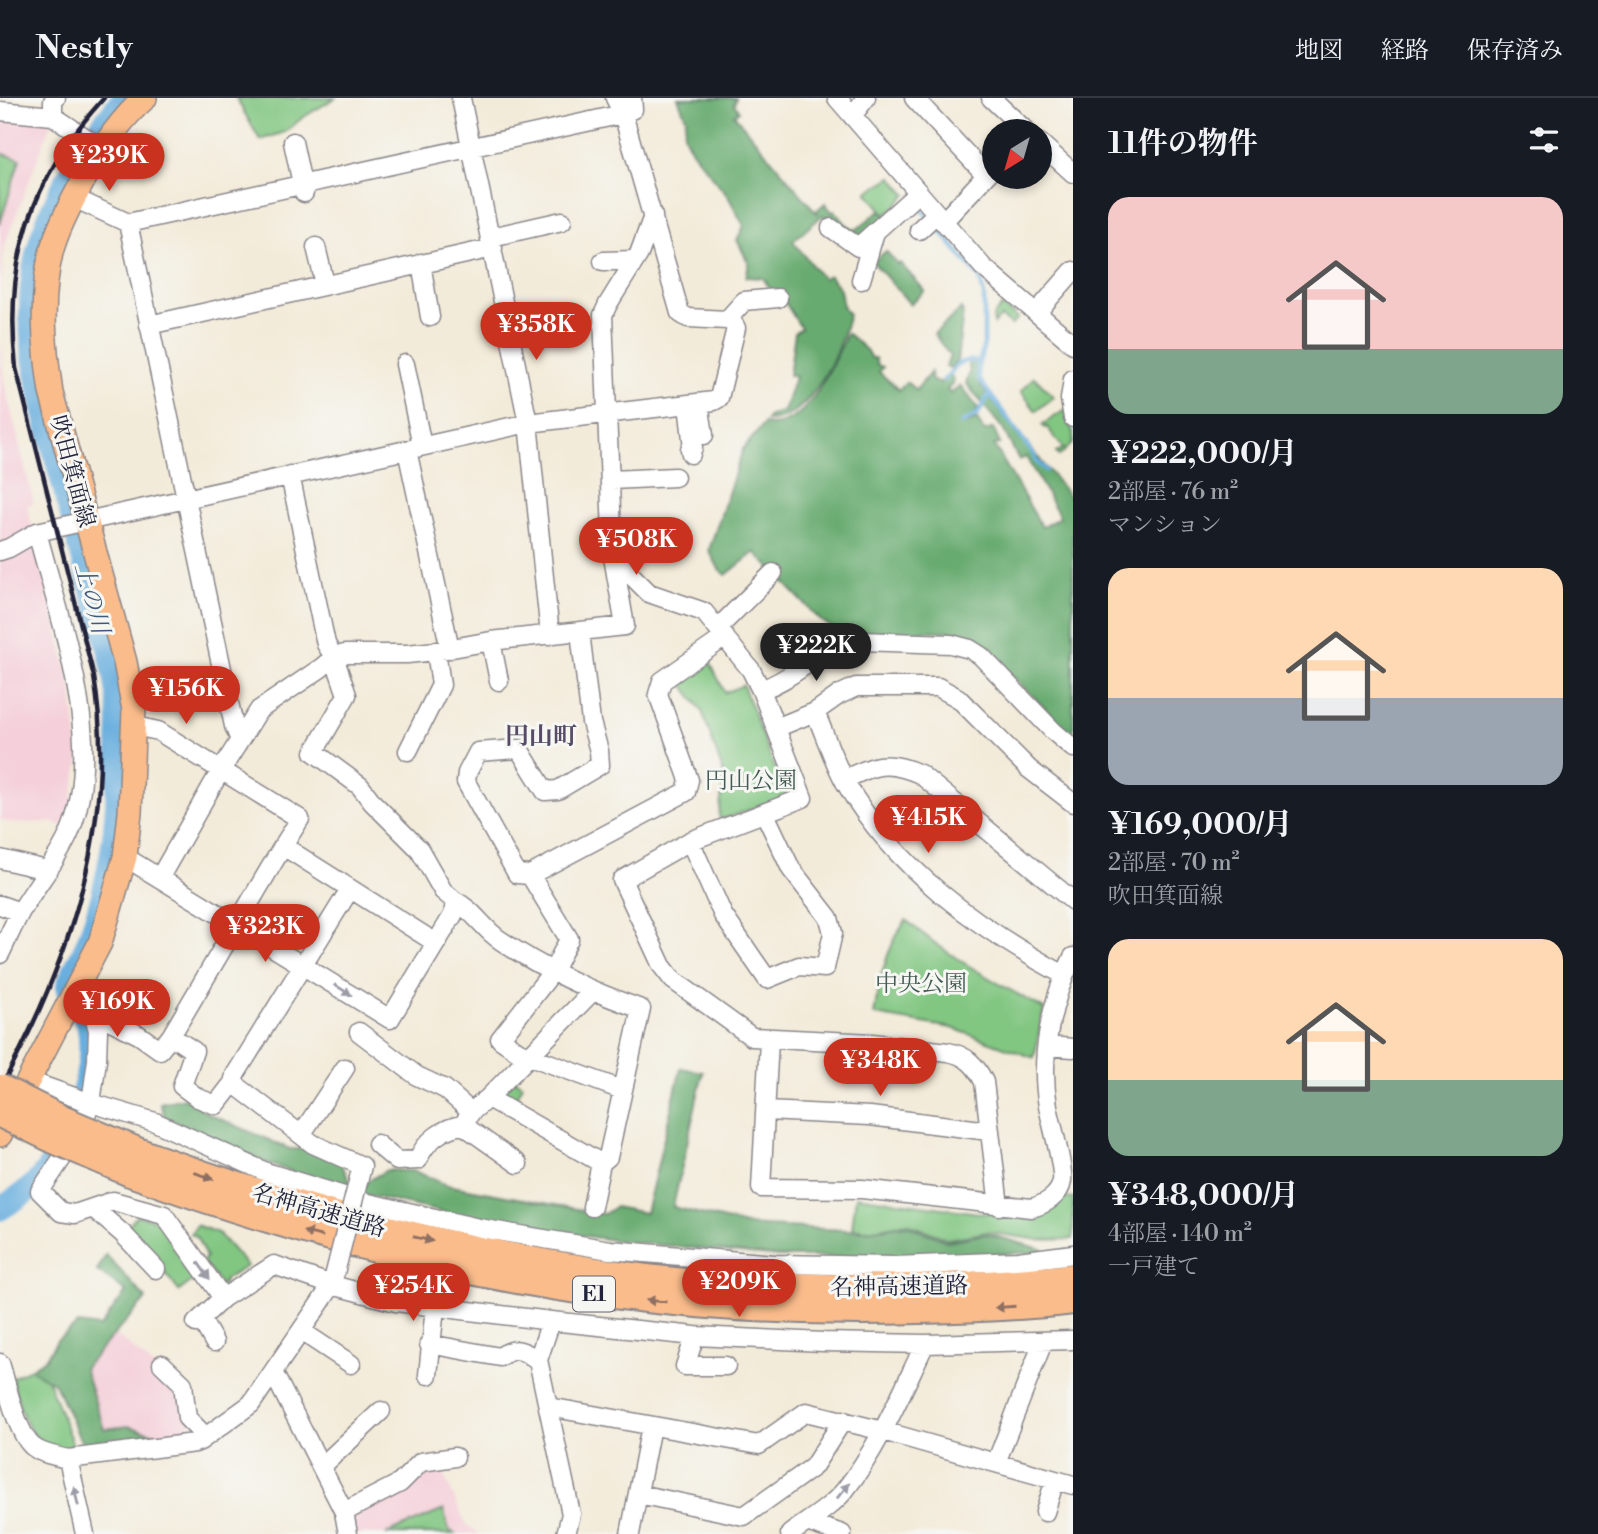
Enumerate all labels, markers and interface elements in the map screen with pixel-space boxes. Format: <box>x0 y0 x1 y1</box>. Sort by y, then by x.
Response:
text: Nestly <box>35 28 133 69</box>
text: 地図 <box>1295 36 1343 66</box>
text: 経路 <box>1381 36 1429 66</box>
text: 保存済み <box>1467 36 1563 66</box>
north arrow <box>982 119 1052 189</box>
map controls <box>982 119 1052 189</box>
icon: filters <box>1525 121 1563 159</box>
text: 11件の物件 <box>1108 125 1258 163</box>
pin: ¥239K <box>60 134 158 193</box>
text: ¥239K <box>70 142 148 170</box>
icon: home <box>1273 242 1399 368</box>
pin: ¥358K <box>487 302 585 362</box>
text: ¥358K <box>496 311 576 339</box>
street label: 吹田箕面線 <box>44 412 100 530</box>
text: ¥222,000/月 <box>1108 435 1298 473</box>
text: 2部屋 · 76 m² <box>1108 478 1238 506</box>
text: マンション <box>1108 511 1222 539</box>
pin: ¥508K <box>587 518 685 577</box>
text: ¥508K <box>595 526 677 554</box>
water label: 上の川 <box>67 560 116 640</box>
icon: home <box>1273 613 1399 739</box>
pin: ¥222K <box>767 624 865 683</box>
text: ¥222K <box>776 632 856 660</box>
pin: ¥156K <box>137 666 235 726</box>
text: ¥156K <box>148 675 224 703</box>
district label: 円山町 <box>505 722 577 752</box>
park label: 円山公園 <box>705 767 797 795</box>
pin: ¥415K <box>879 796 977 855</box>
text: ¥415K <box>890 804 966 832</box>
text: ¥169,000/月 <box>1108 806 1292 844</box>
text: 2部屋 · 70 m² <box>1108 849 1240 877</box>
text: 吹田箕面線 <box>1108 882 1223 910</box>
pin: ¥323K <box>216 904 314 964</box>
text: ¥323K <box>226 913 304 941</box>
park label: 中央公園 <box>875 970 967 998</box>
pin: ¥169K <box>68 979 166 1039</box>
one-way arrow <box>334 983 353 996</box>
icon: home <box>1273 984 1399 1110</box>
text: ¥169K <box>79 988 155 1016</box>
pin: ¥348K <box>831 1038 929 1098</box>
text: ¥348K <box>840 1047 920 1075</box>
one-way arrow <box>194 1170 215 1181</box>
text: ¥348,000/月 <box>1108 1177 1299 1215</box>
street label: 名神高速道路 <box>249 1178 389 1243</box>
text: 4部屋 · 140 m² <box>1108 1220 1252 1248</box>
one-way arrow <box>301 1228 323 1239</box>
one-way arrow <box>412 1234 434 1245</box>
text: 一戸建て <box>1108 1253 1200 1281</box>
pin: ¥209K <box>690 1260 788 1319</box>
one-way arrow <box>197 1262 211 1280</box>
pin: ¥254K <box>364 1264 462 1323</box>
text: ¥209K <box>698 1268 780 1296</box>
text: ¥254K <box>373 1272 453 1300</box>
street label: 名神高速道路 <box>830 1272 968 1302</box>
road number: E1 <box>573 1276 615 1312</box>
one-way arrow <box>644 1295 666 1306</box>
one-way arrow <box>994 1302 1016 1313</box>
one-way arrow <box>835 1482 850 1500</box>
one-way arrow <box>71 1485 82 1507</box>

